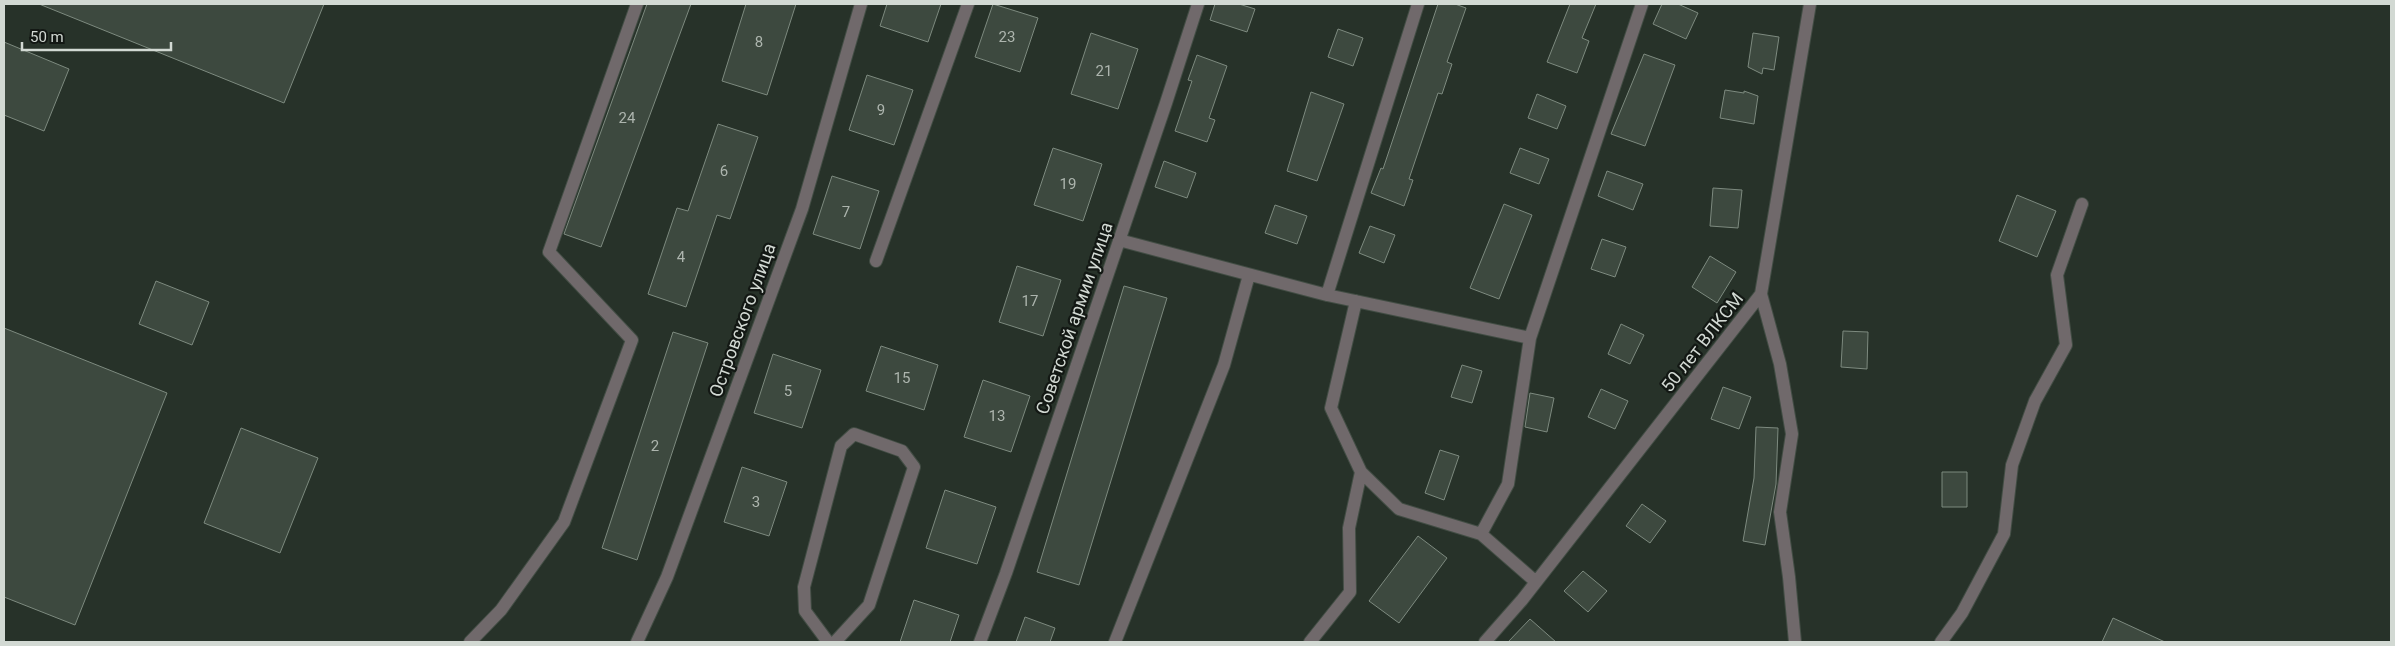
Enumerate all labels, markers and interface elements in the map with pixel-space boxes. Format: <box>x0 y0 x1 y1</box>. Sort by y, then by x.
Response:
scale bar <box>22 20 171 52</box>
text: 50 m <box>30 28 64 46</box>
house number: 23 <box>999 28 1015 46</box>
house number: 8 <box>755 33 763 51</box>
house number: 21 <box>1096 62 1112 80</box>
house number: 9 <box>877 101 885 119</box>
house number: 24 <box>619 109 636 127</box>
house number: 6 <box>720 162 728 180</box>
house number: 19 <box>1060 175 1076 193</box>
house number: 7 <box>842 203 850 221</box>
street label: Советской армии улица <box>1031 219 1117 417</box>
street label: Островского улица <box>704 240 780 400</box>
house number: 4 <box>677 248 686 266</box>
street label: 50 лет ВЛКСМ <box>1657 288 1747 396</box>
house number: 17 <box>1022 292 1038 310</box>
house number: 15 <box>894 369 910 387</box>
house number: 5 <box>784 382 792 400</box>
house number: 13 <box>989 407 1005 425</box>
house number: 2 <box>651 437 659 455</box>
house number: 3 <box>752 493 760 511</box>

